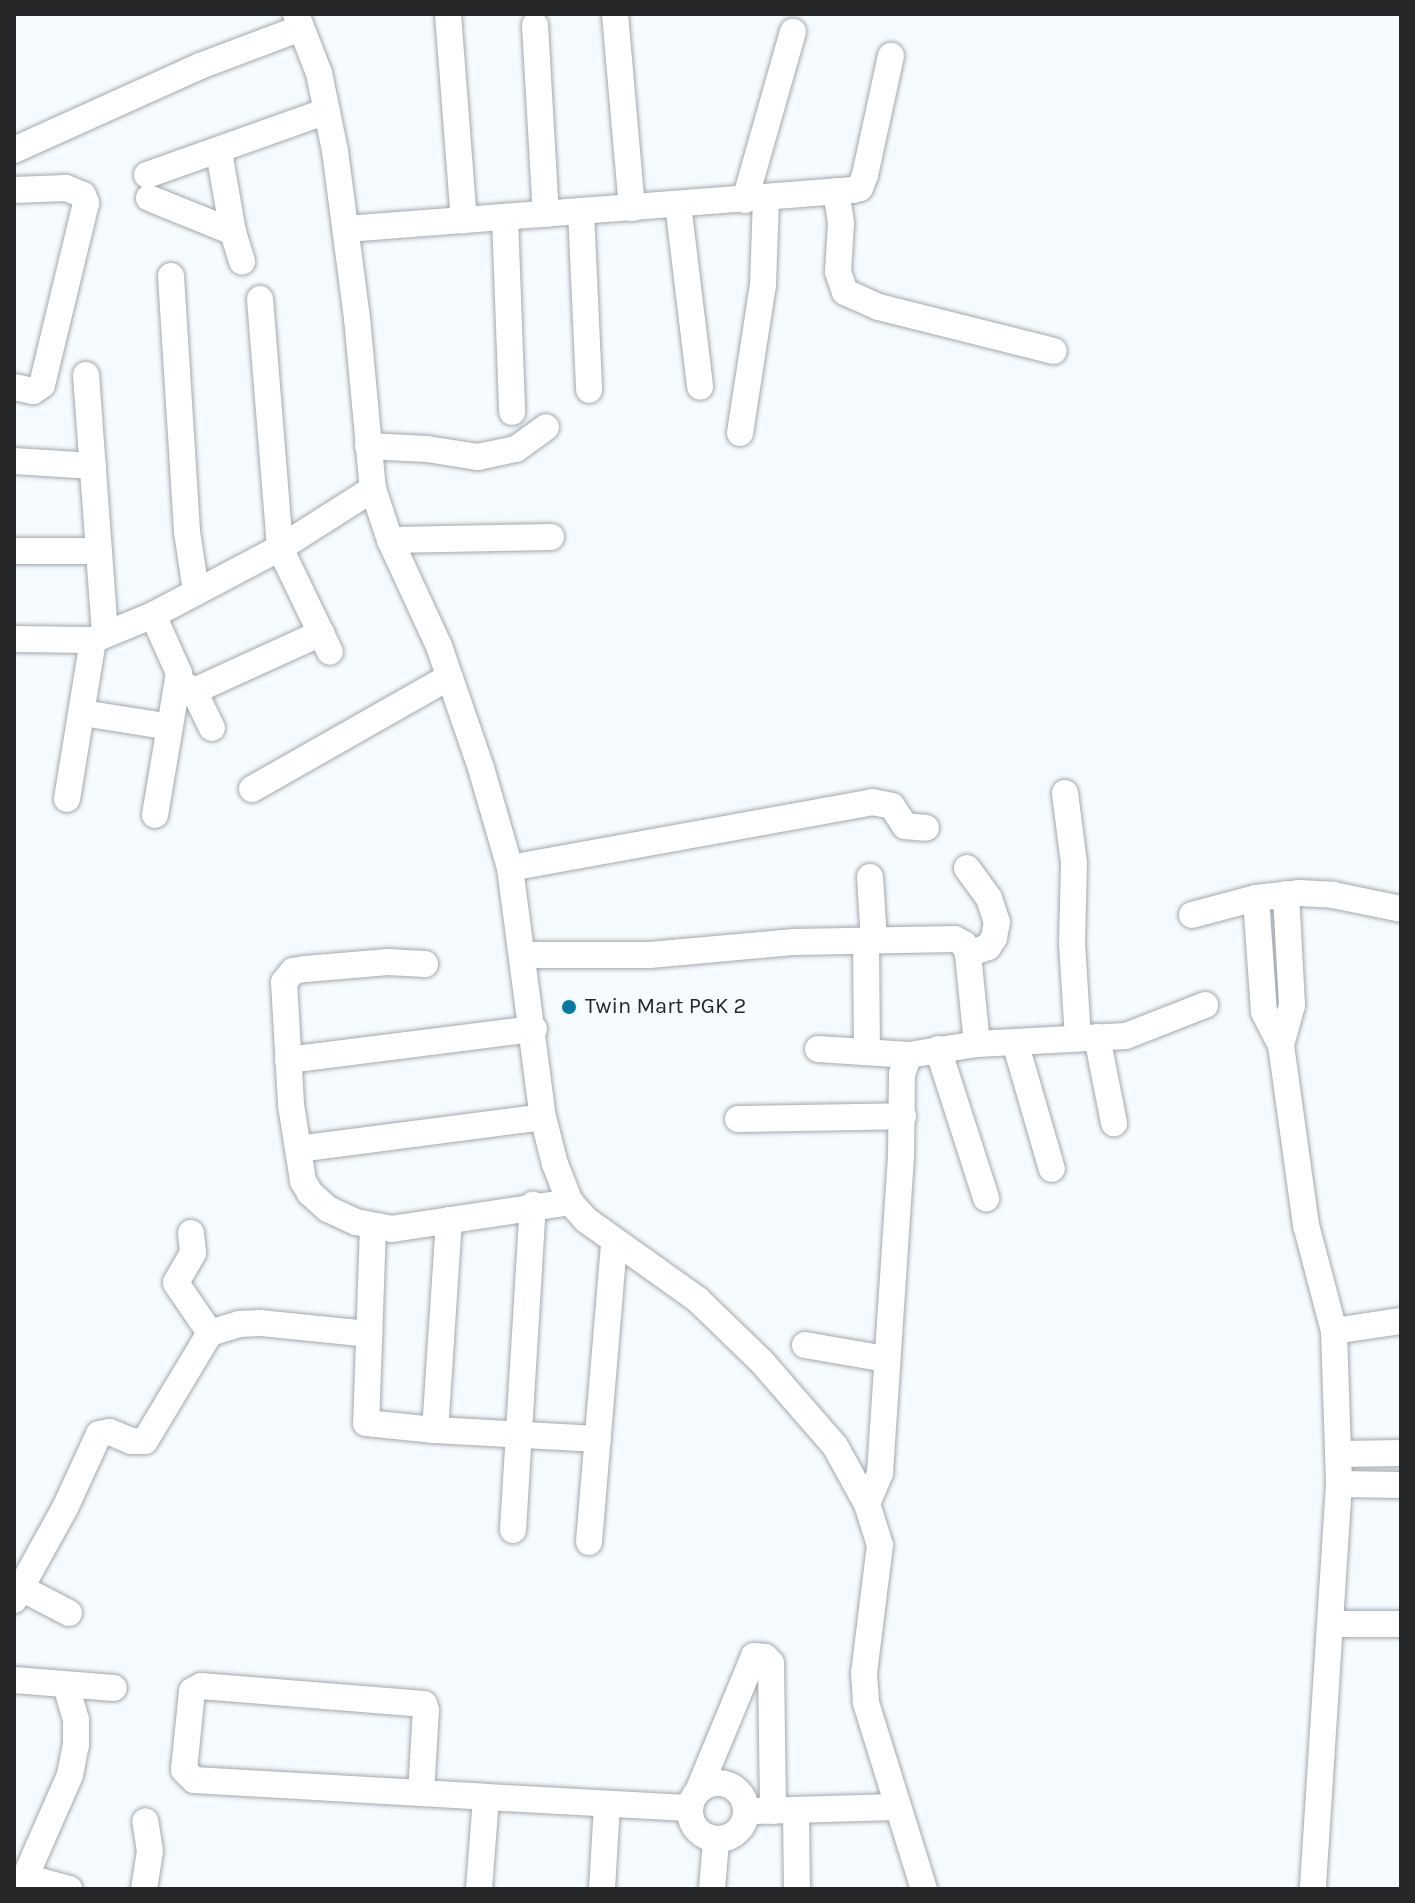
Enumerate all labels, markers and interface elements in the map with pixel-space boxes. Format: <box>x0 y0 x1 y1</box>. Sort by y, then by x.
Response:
place label: Twin Mart PGK 2 <box>585 994 746 1020</box>
marker: Twin Mart PGK 2 <box>560 998 578 1016</box>

